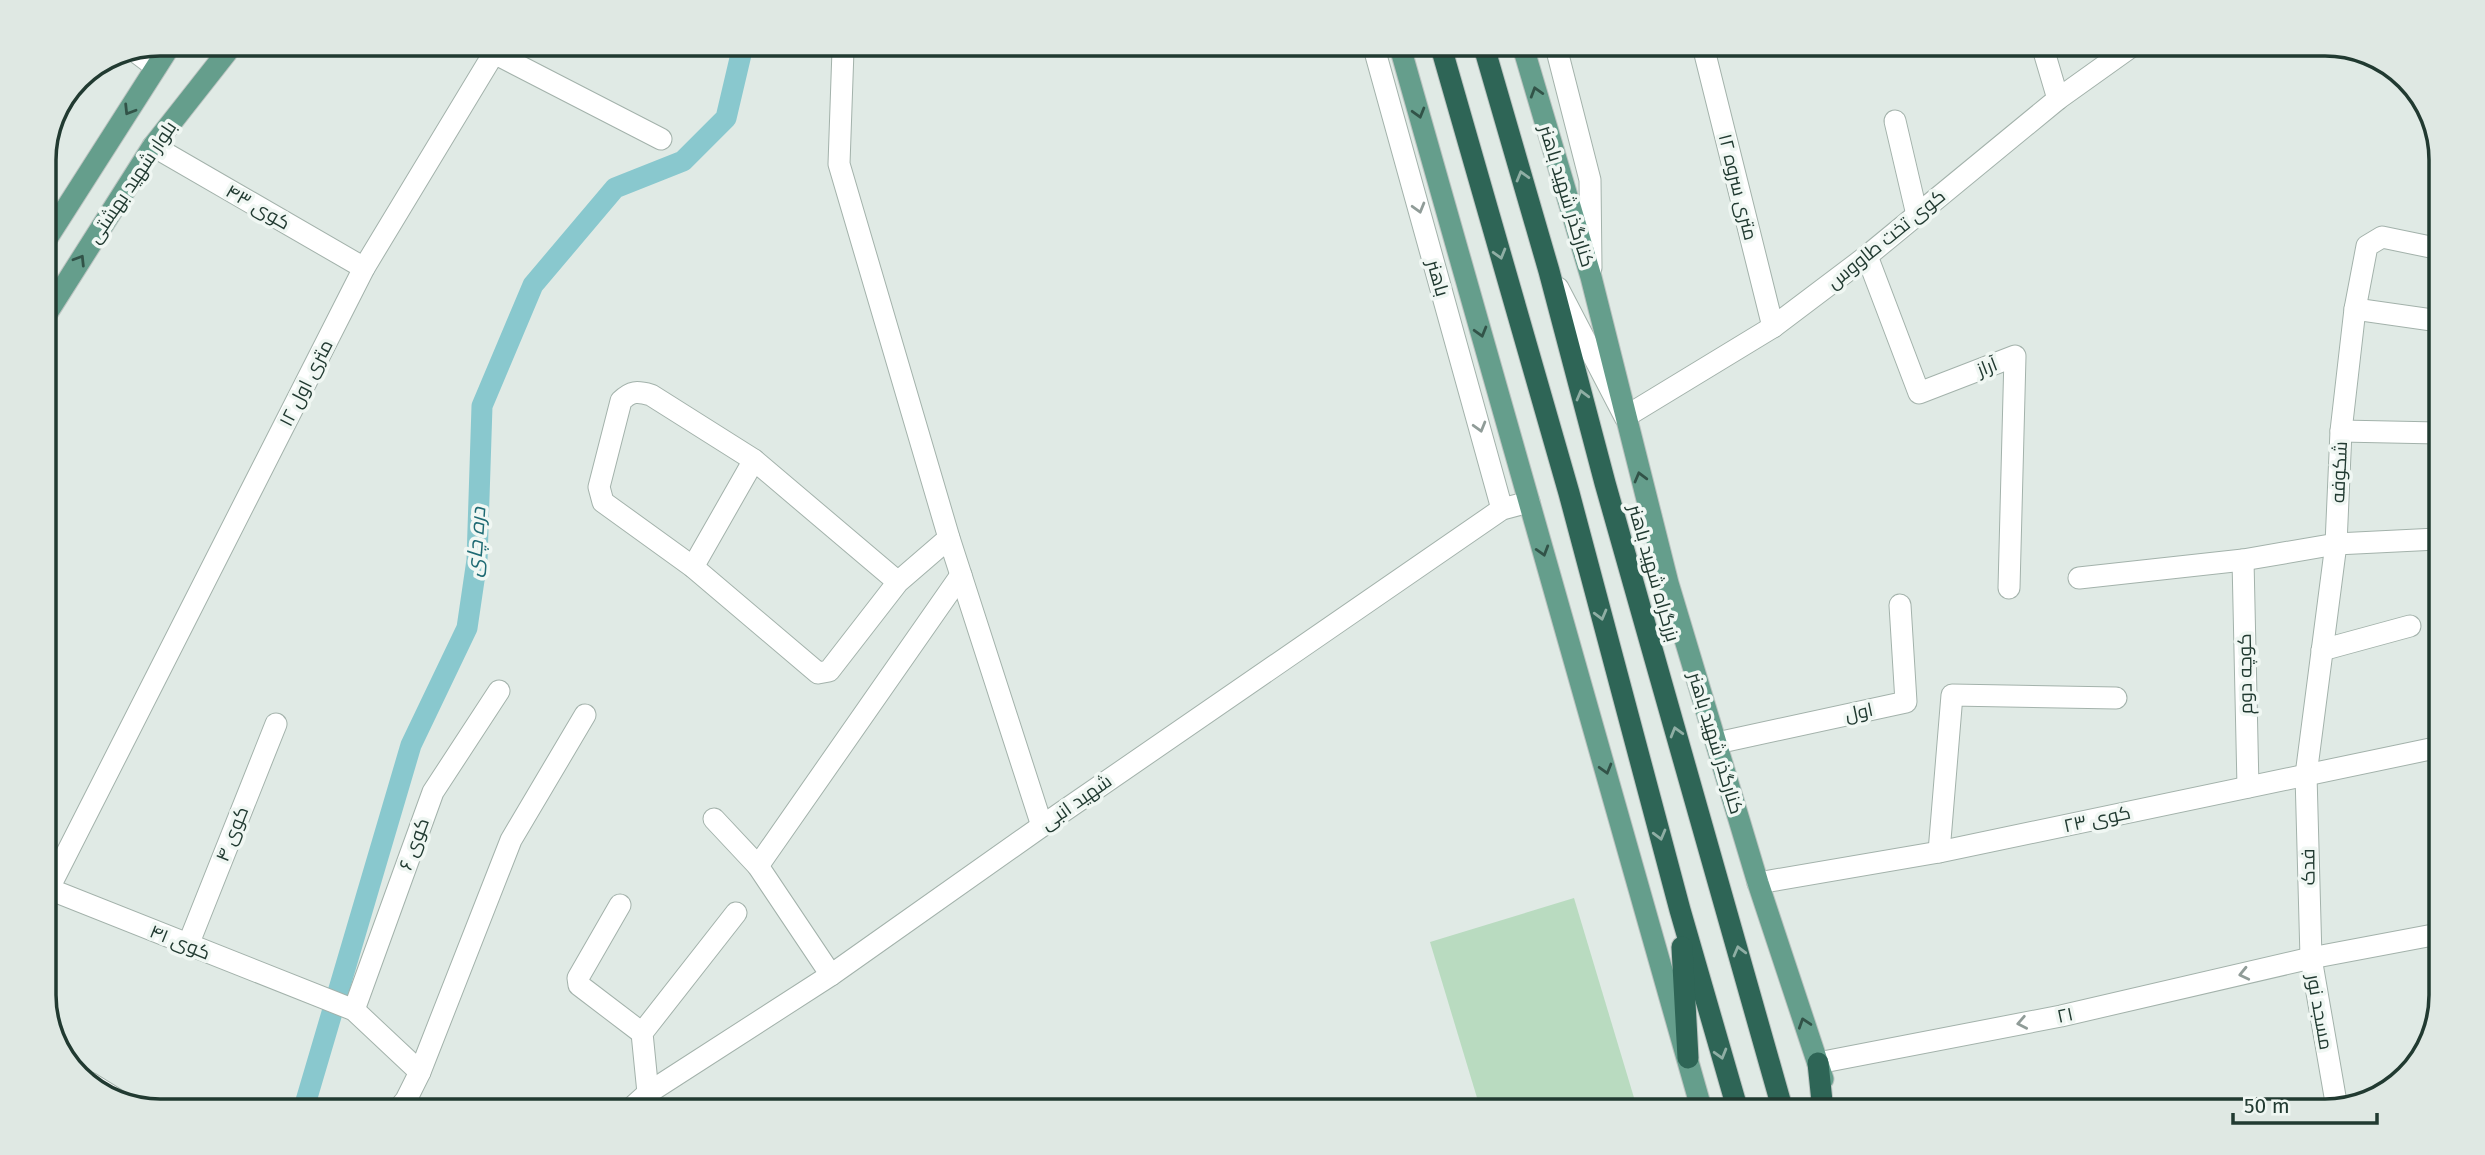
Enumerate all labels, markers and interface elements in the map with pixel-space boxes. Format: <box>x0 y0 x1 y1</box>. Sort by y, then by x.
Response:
one-way arrow <box>1529 86 1544 98</box>
one-way arrow <box>124 102 137 115</box>
one-way arrow <box>1410 107 1425 119</box>
street label: بلوار شهید بهشتی <box>83 117 181 247</box>
street label: کنارگذر شهید باهنر <box>1534 121 1600 270</box>
street label: ۱۲ متری سروه <box>1714 131 1762 243</box>
one-way arrow <box>1515 170 1530 182</box>
street label: کوی ۴۳ <box>222 179 294 235</box>
street label: کوی تخت طاووس <box>1822 184 1950 294</box>
one-way arrow <box>1410 201 1425 213</box>
one-way arrow <box>1492 248 1507 260</box>
one-way arrow <box>72 255 85 268</box>
street label: باهنر <box>1422 256 1454 299</box>
one-way arrow <box>1472 326 1487 338</box>
street label: ۱۲ متری اول <box>274 336 338 430</box>
street label: آراز <box>1973 353 2001 382</box>
one-way arrow <box>1576 389 1590 401</box>
one-way arrow <box>1471 421 1486 433</box>
street label: شکوفه <box>2326 441 2352 503</box>
one-way arrow <box>1634 471 1648 483</box>
street label: بزرگراه شهید باهنر <box>1623 501 1685 644</box>
water label: دره چای <box>461 505 492 578</box>
one-way arrow <box>1535 544 1550 556</box>
one-way arrow <box>1593 609 1607 621</box>
street label: کوچه دوم <box>2233 633 2259 715</box>
street label: کنارگذر شهید باهنر <box>1683 668 1749 817</box>
street label: اول <box>1843 698 1875 726</box>
one-way arrow <box>1670 726 1685 738</box>
one-way arrow <box>1598 763 1613 775</box>
street label: شهید انبی <box>1036 769 1116 835</box>
street label: کوی ۲۳ <box>2061 801 2133 837</box>
street label: کوی ۴ <box>211 803 253 865</box>
street label: کوی ۶ <box>394 815 434 873</box>
one-way arrow <box>1652 828 1666 840</box>
street label: فدک <box>2296 848 2320 886</box>
street label: کوی ۴۱ <box>146 919 214 965</box>
one-way arrow <box>1732 945 1747 957</box>
one-way arrow <box>2238 966 2250 980</box>
street label: مسجد نور <box>2302 971 2338 1052</box>
street label: ۲۱ <box>2055 1002 2075 1028</box>
one-way arrow <box>2016 1015 2028 1030</box>
one-way arrow <box>1798 1017 1813 1029</box>
one-way arrow <box>1713 1047 1728 1059</box>
scale bar <box>2233 1082 2376 1126</box>
text: 50 m <box>2244 1093 2290 1119</box>

